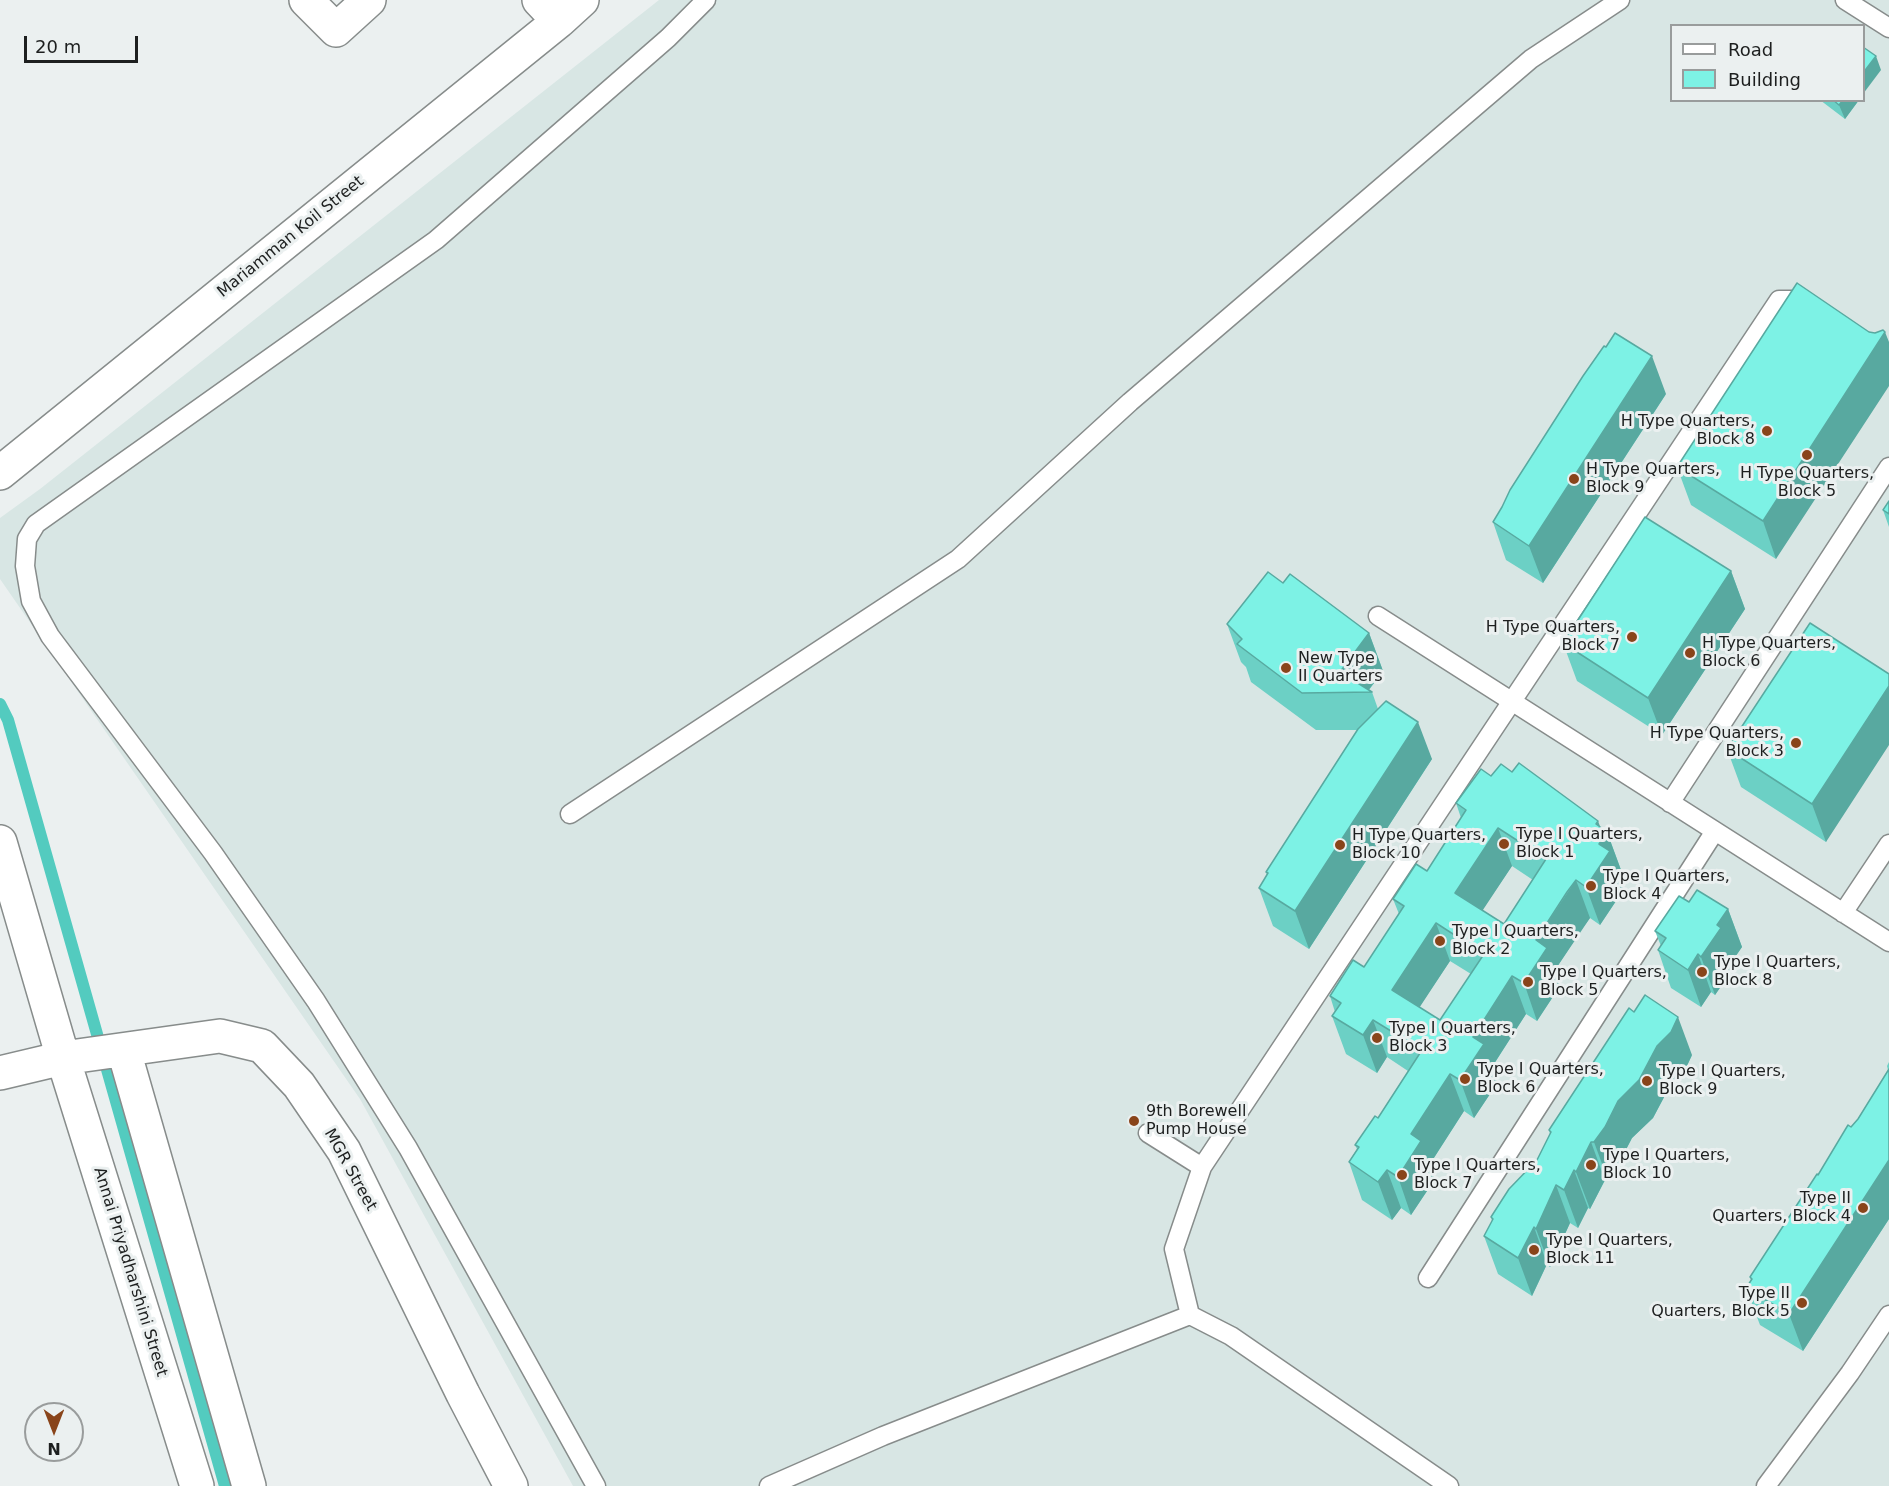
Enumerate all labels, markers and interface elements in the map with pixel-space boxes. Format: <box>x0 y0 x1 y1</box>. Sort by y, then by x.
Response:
scale bar <box>27 24 141 62</box>
legend <box>1670 24 1865 102</box>
text: 20 m <box>35 36 81 57</box>
text: Road <box>1728 39 1773 60</box>
text: Building <box>1728 69 1801 90</box>
street label: Mariamman Koil Street <box>214 172 368 302</box>
place label: H Type Quarters, Block 8 <box>1621 412 1755 450</box>
marker: H Type Quarters, Block 8 <box>1760 424 1774 438</box>
marker: H Type Quarters, Block 5 <box>1800 448 1814 462</box>
place label: H Type Quarters, Block 9 <box>1586 460 1720 498</box>
place label: H Type Quarters, Block 5 <box>1740 464 1874 502</box>
marker: H Type Quarters, Block 9 <box>1567 472 1581 486</box>
place label: H Type Quarters, Block 7 <box>1486 618 1620 656</box>
marker: H Type Quarters, Block 7 <box>1625 630 1639 644</box>
place label: H Type Quarters, Block 6 <box>1702 634 1836 672</box>
marker: H Type Quarters, Block 6 <box>1683 646 1697 660</box>
place label: New Type II Quarters <box>1298 649 1383 687</box>
marker: New Type II Quarters <box>1279 661 1293 675</box>
place label: H Type Quarters, Block 3 <box>1650 724 1784 762</box>
marker: H Type Quarters, Block 3 <box>1789 736 1803 750</box>
place label: Type I Quarters, Block 1 <box>1516 825 1643 863</box>
place label: H Type Quarters, Block 10 <box>1352 826 1486 864</box>
marker: Type I Quarters, Block 1 <box>1497 837 1511 851</box>
marker: H Type Quarters, Block 10 <box>1333 838 1347 852</box>
place label: Type I Quarters, Block 4 <box>1603 867 1730 905</box>
marker: Type I Quarters, Block 4 <box>1584 879 1598 893</box>
place label: Type I Quarters, Block 2 <box>1452 922 1579 960</box>
marker: Type I Quarters, Block 2 <box>1433 934 1447 948</box>
place label: Type I Quarters, Block 8 <box>1714 953 1841 991</box>
place label: Type I Quarters, Block 5 <box>1540 963 1667 1001</box>
marker: Type I Quarters, Block 8 <box>1695 965 1709 979</box>
marker: Type I Quarters, Block 5 <box>1521 975 1535 989</box>
place label: Type I Quarters, Block 3 <box>1389 1019 1516 1057</box>
marker: Type I Quarters, Block 3 <box>1370 1031 1384 1045</box>
place label: Type I Quarters, Block 6 <box>1477 1060 1604 1098</box>
place label: Type I Quarters, Block 9 <box>1659 1062 1786 1100</box>
marker: Type I Quarters, Block 6 <box>1458 1072 1472 1086</box>
marker: Type I Quarters, Block 9 <box>1640 1074 1654 1088</box>
place label: 9th Borewell Pump House <box>1146 1102 1246 1140</box>
marker: 9th Borewell Pump House <box>1127 1114 1141 1128</box>
street label: MGR Street <box>320 1126 380 1214</box>
place label: Type I Quarters, Block 10 <box>1603 1146 1730 1184</box>
place label: Type I Quarters, Block 7 <box>1414 1156 1541 1194</box>
marker: Type I Quarters, Block 10 <box>1584 1158 1598 1172</box>
street label: Annai Priyadharshini Street <box>89 1165 171 1379</box>
marker: Type I Quarters, Block 7 <box>1395 1168 1409 1182</box>
place label: Type II Quarters, Block 4 <box>1712 1189 1851 1227</box>
marker: Type II Quarters, Block 4 <box>1856 1201 1870 1215</box>
place label: Type I Quarters, Block 11 <box>1546 1231 1673 1269</box>
marker: Type I Quarters, Block 11 <box>1527 1243 1541 1257</box>
place label: Type II Quarters, Block 5 <box>1651 1284 1790 1322</box>
marker: Type II Quarters, Block 5 <box>1795 1296 1809 1310</box>
north arrow <box>24 1402 84 1462</box>
text: N <box>47 1439 61 1458</box>

